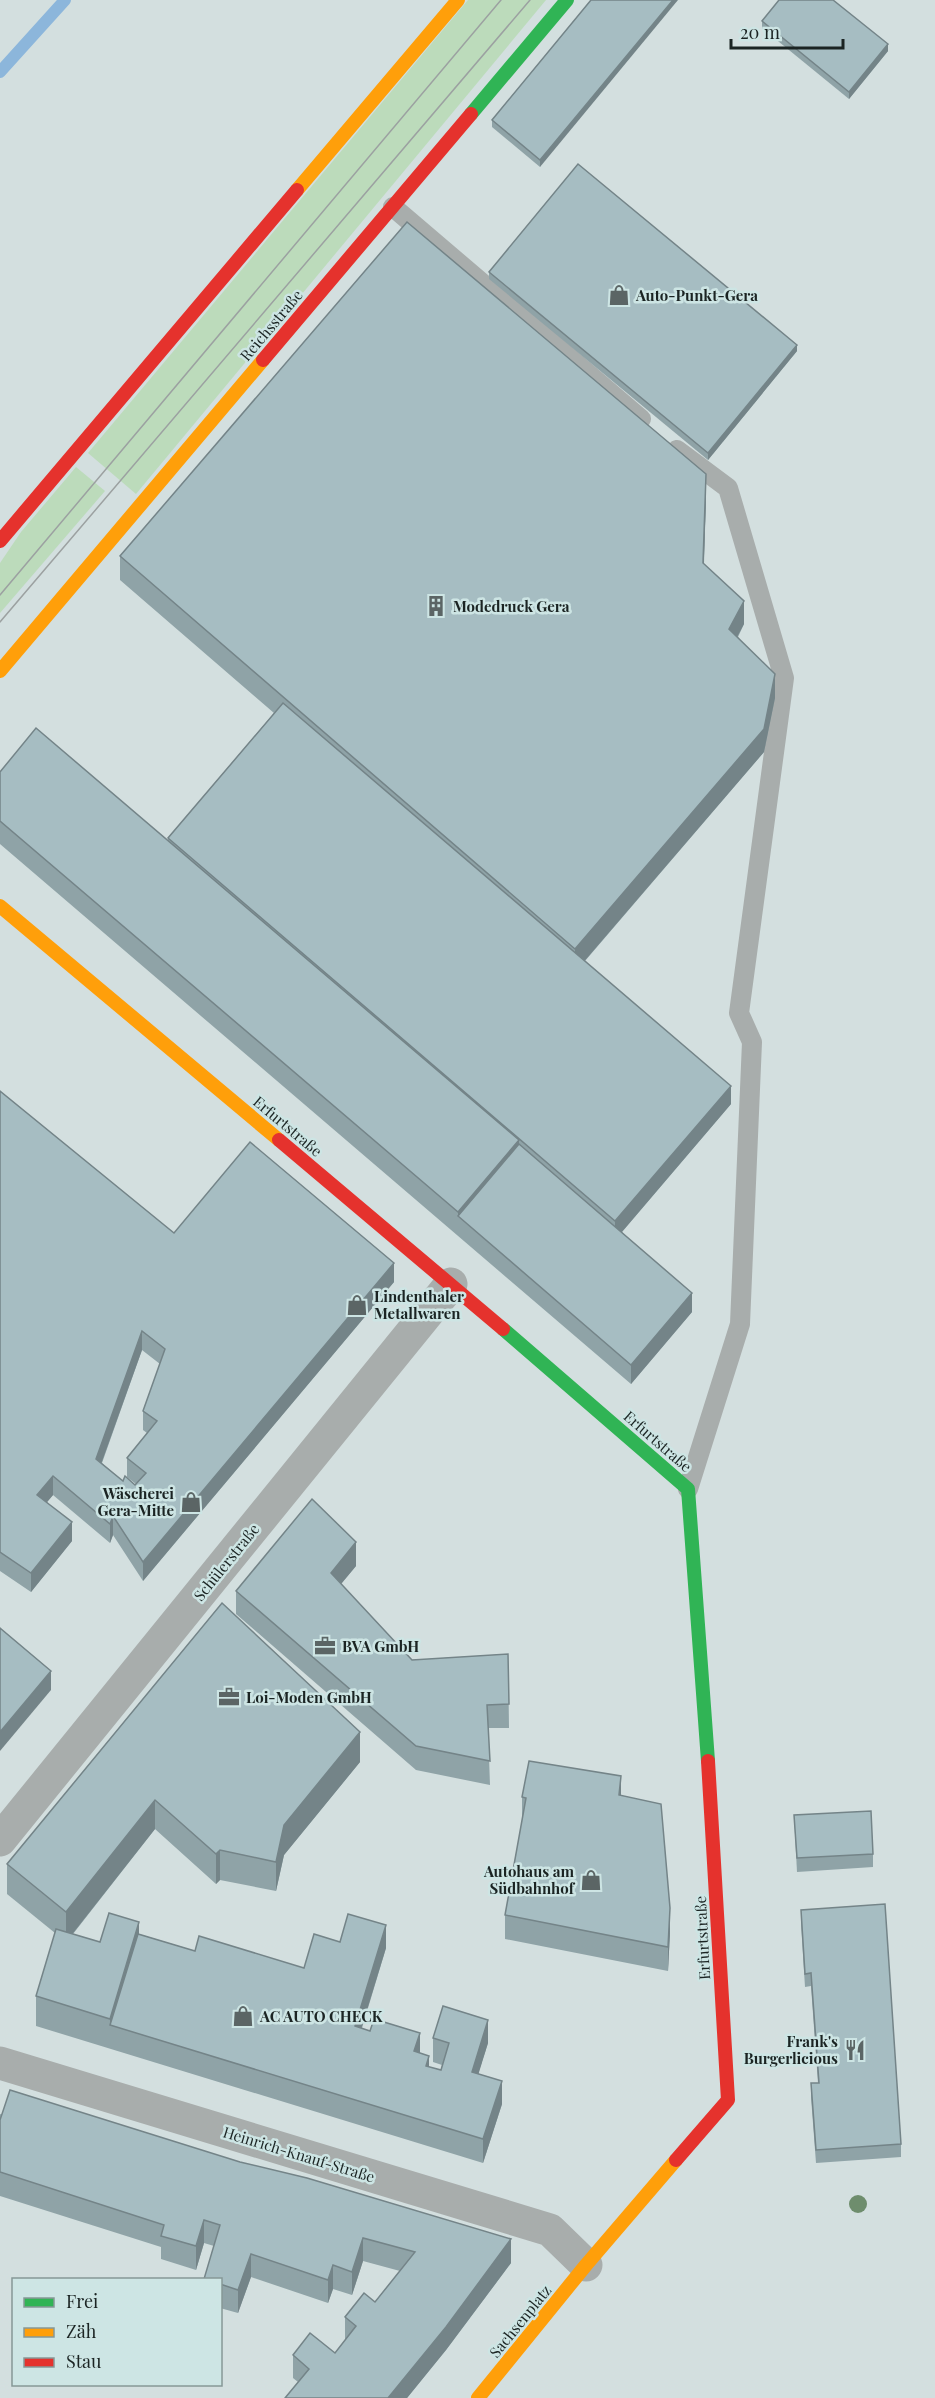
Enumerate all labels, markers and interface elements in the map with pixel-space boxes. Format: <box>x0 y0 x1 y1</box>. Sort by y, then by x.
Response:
scale bar <box>731 12 844 50</box>
text: 20 m <box>740 20 780 44</box>
shop icon: Auto-Punkt-Gera <box>607 283 631 307</box>
street label: Reichsstraße <box>235 285 307 365</box>
place label: Auto-Punkt-Gera <box>635 285 758 305</box>
building icon: Modedruck Gera <box>424 594 448 618</box>
place label: Modedruck Gera <box>453 596 570 616</box>
street label: Erfurtstraße <box>249 1091 327 1161</box>
place label: Lindenthaler Metallwaren <box>374 1286 464 1323</box>
shop icon: Lindenthaler Metallwaren <box>345 1293 369 1317</box>
street label: Erfurtstraße <box>620 1406 696 1476</box>
place label: Wäscherei Gera-Mitte <box>97 1483 174 1520</box>
shop icon: Wäscherei Gera-Mitte <box>179 1490 203 1514</box>
street label: Schülerstraße <box>189 1519 263 1605</box>
office icon: BVA GmbH <box>313 1634 337 1658</box>
place label: BVA GmbH <box>342 1636 419 1656</box>
office icon: Loi-Moden GmbH <box>217 1685 241 1709</box>
place label: Loi-Moden GmbH <box>246 1687 372 1707</box>
place label: Autohaus am Südbahnhof <box>483 1861 576 1898</box>
shop icon: Autohaus am Südbahnhof <box>579 1868 603 1892</box>
street label: Erfurtstraße <box>690 1896 714 1980</box>
shop icon: AC AUTO CHECK <box>231 2004 255 2028</box>
place label: AC AUTO CHECK <box>259 2006 383 2026</box>
place label: Frank's Burgerlicious <box>744 2031 838 2068</box>
restaurant icon: Frank's Burgerlicious <box>843 2038 867 2062</box>
street label: Heinrich-Knauf-Straße <box>221 2121 377 2187</box>
legend <box>12 2278 222 2386</box>
street label: Sachsenplatz <box>485 2281 555 2361</box>
text: Frei <box>66 2289 98 2313</box>
text: Zäh <box>66 2319 97 2343</box>
text: Stau <box>66 2349 102 2373</box>

